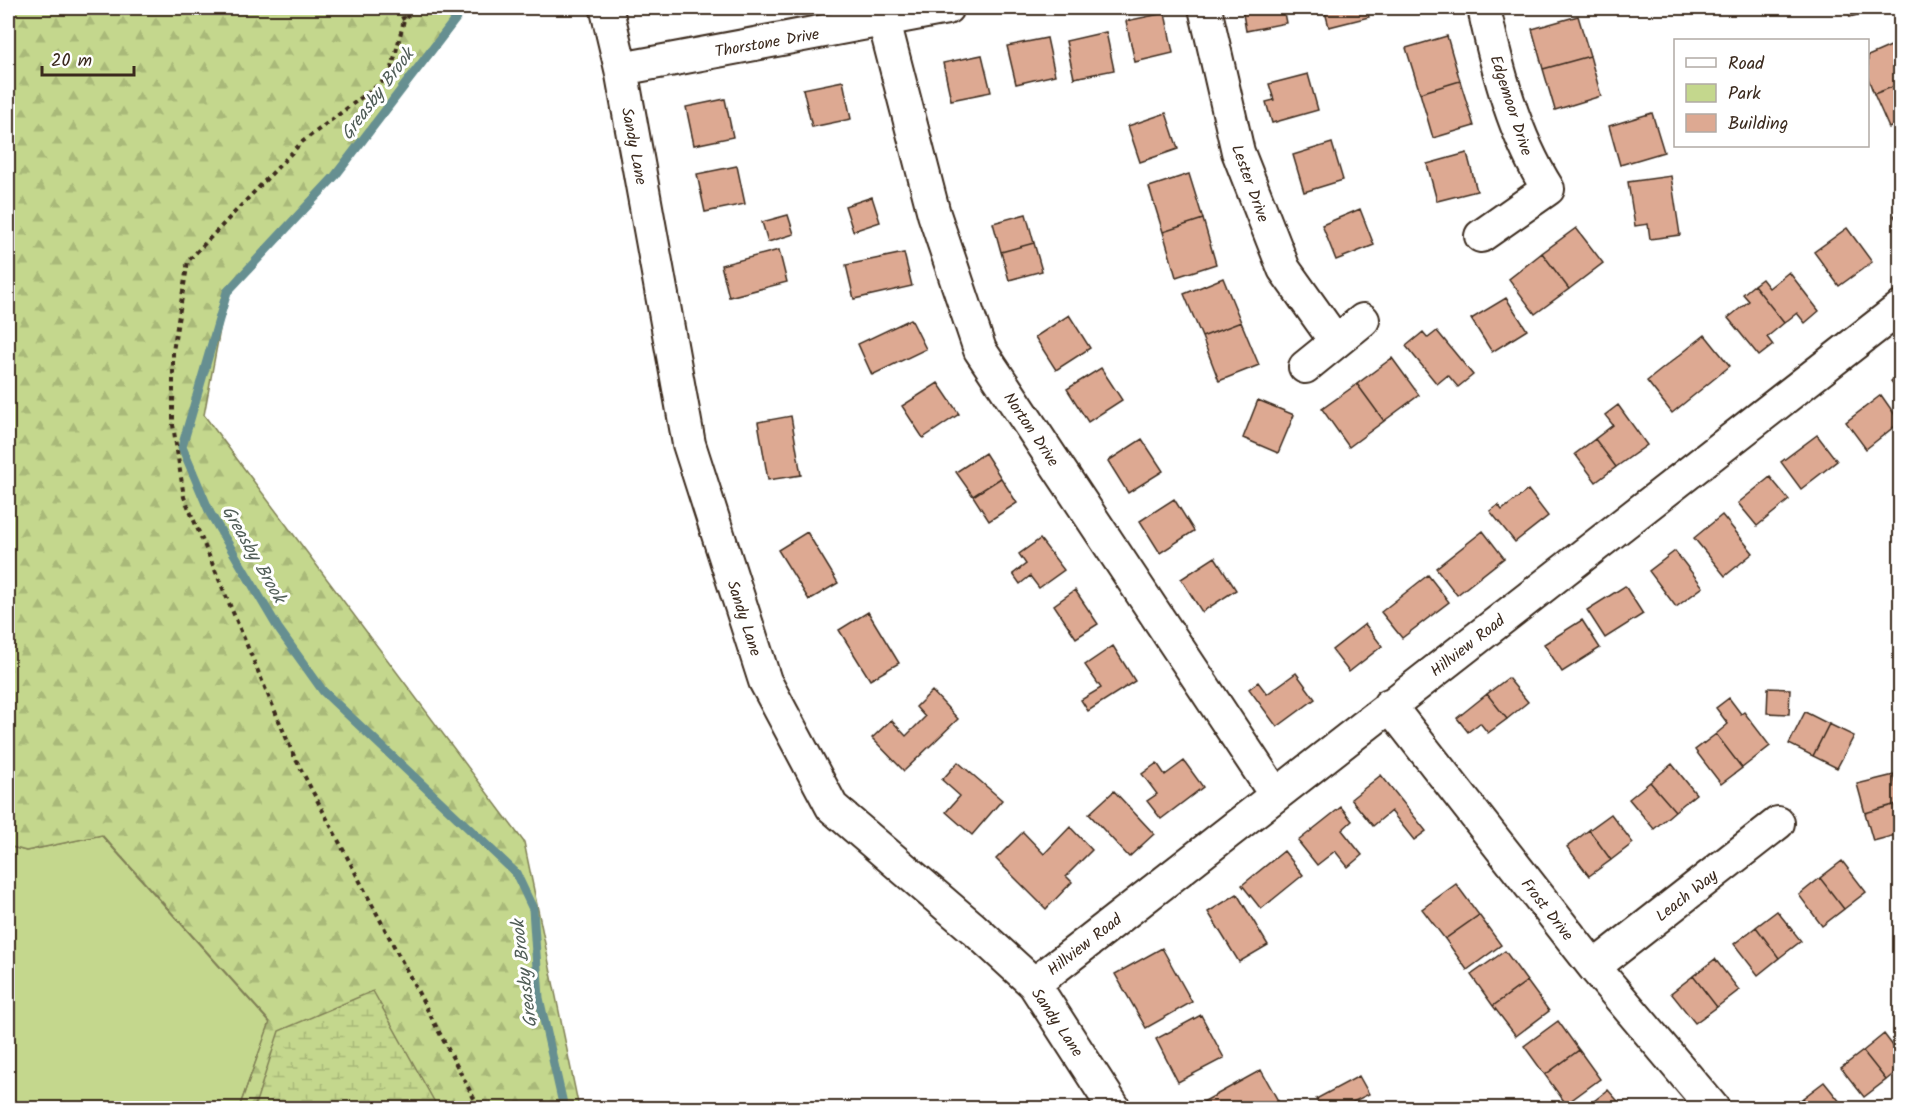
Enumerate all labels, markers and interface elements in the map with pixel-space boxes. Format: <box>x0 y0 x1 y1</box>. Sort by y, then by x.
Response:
street label: Thorstone Drive <box>713 22 821 65</box>
scale bar <box>42 39 134 77</box>
legend <box>1674 39 1869 147</box>
water label: Greasby Brook <box>334 41 424 147</box>
text: 20 m <box>51 47 92 76</box>
text: Road <box>1728 50 1765 79</box>
street label: Edgemoor Drive <box>1483 52 1539 159</box>
text: Park <box>1728 80 1761 109</box>
street label: Sandy Lane <box>614 105 653 187</box>
text: Building <box>1728 110 1788 139</box>
street label: Lester Drive <box>1224 141 1275 226</box>
street label: Norton Drive <box>997 388 1065 472</box>
water label: Greasby Brook <box>213 501 294 611</box>
street label: Sandy Lane <box>720 577 768 660</box>
street label: Hillview Road <box>1425 608 1512 684</box>
street label: Leach Way <box>1650 864 1724 929</box>
street label: Frost Drive <box>1514 873 1579 947</box>
street label: Hillview Road <box>1042 907 1129 983</box>
water label: Greasby Brook <box>504 916 546 1029</box>
street label: Sandy Lane <box>1024 983 1089 1062</box>

